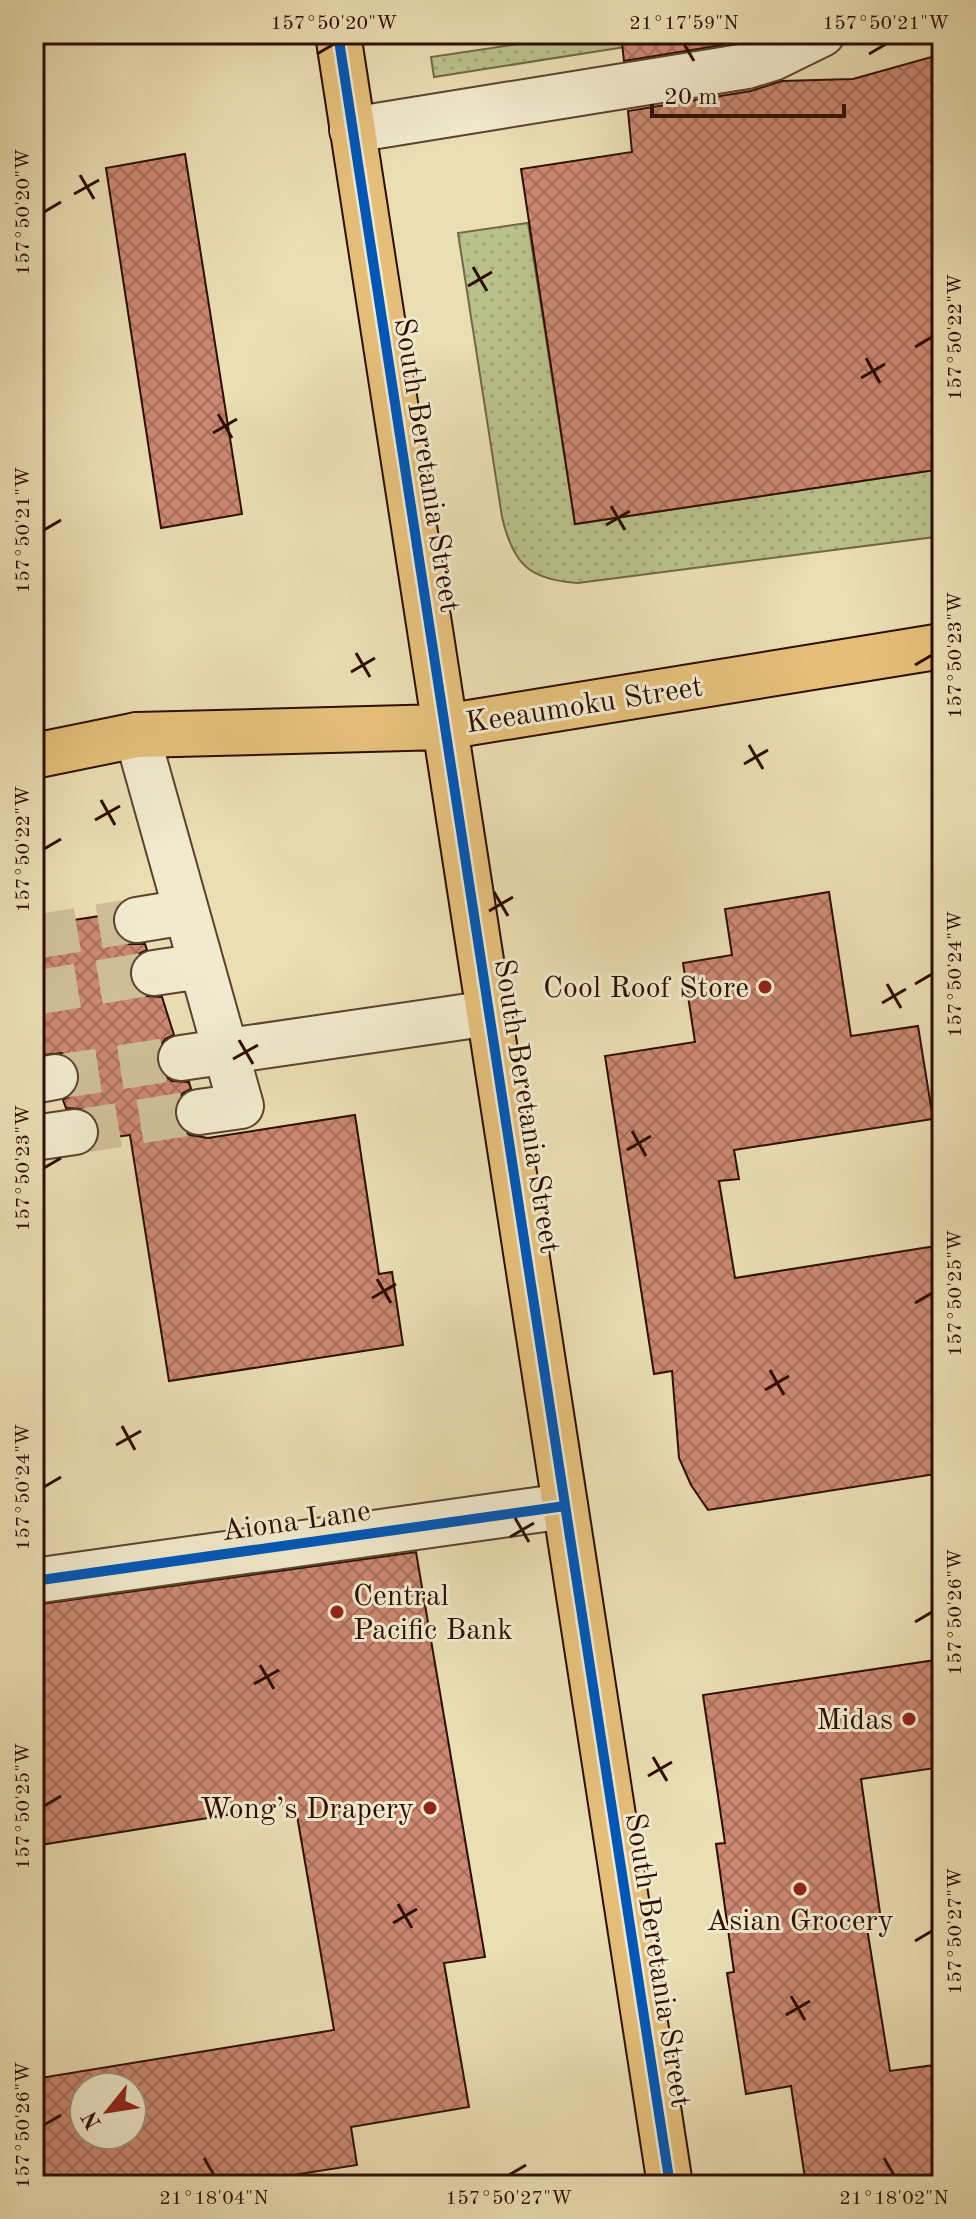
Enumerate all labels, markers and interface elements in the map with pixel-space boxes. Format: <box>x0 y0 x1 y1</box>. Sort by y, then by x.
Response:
text: 157°50'20"W <box>271 14 397 34</box>
text: 21°17'59"N <box>629 14 739 34</box>
text: 157°50'21"W <box>823 14 949 34</box>
scale bar <box>652 68 844 118</box>
text: 20 m <box>664 86 718 110</box>
text: 157°50'20"W <box>14 149 34 275</box>
text: 157°50'22"W <box>946 274 966 400</box>
street label: South Beretania Street <box>388 316 464 615</box>
text: 157°50'21"W <box>14 467 34 593</box>
text: 157°50'23"W <box>946 592 966 718</box>
street label: Keeaumoku Street <box>464 672 705 740</box>
text: 157°50'22"W <box>14 786 34 912</box>
text: 157°50'24"W <box>946 911 966 1037</box>
street label: South Beretania Street <box>488 957 564 1256</box>
place label: Cool Roof Store <box>543 974 749 1004</box>
marker: Cool Roof Store <box>756 978 774 996</box>
text: 157°50'23"W <box>14 1105 34 1231</box>
text: 157°50'25"W <box>946 1230 966 1356</box>
text: 157°50'24"W <box>14 1424 34 1550</box>
street label: Aiona Lane <box>220 1497 373 1547</box>
text: 157°50'26"W <box>946 1549 966 1675</box>
place label: Central Pacific Bank <box>353 1582 513 1646</box>
marker: Central Pacific Bank <box>328 1603 346 1621</box>
place label: Midas <box>816 1706 893 1736</box>
marker: Midas <box>900 1710 918 1728</box>
text: 157°50'25"W <box>14 1743 34 1869</box>
place label: Wong’s Drapery <box>200 1795 414 1825</box>
marker: Wong’s Drapery <box>421 1799 439 1817</box>
street label: South Beretania Street <box>619 1811 695 2110</box>
text: 157°50'27"W <box>946 1868 966 1994</box>
marker: Asian Grocery <box>791 1880 809 1898</box>
place label: Asian Grocery <box>706 1907 894 1937</box>
text: 157°50'26"W <box>14 2062 34 2188</box>
north arrow <box>68 2071 148 2151</box>
text: N <box>79 2107 106 2133</box>
text: 21°18'04"N <box>159 2189 269 2209</box>
text: 157°50'27"W <box>446 2189 572 2209</box>
text: 21°18'02"N <box>839 2189 949 2209</box>

